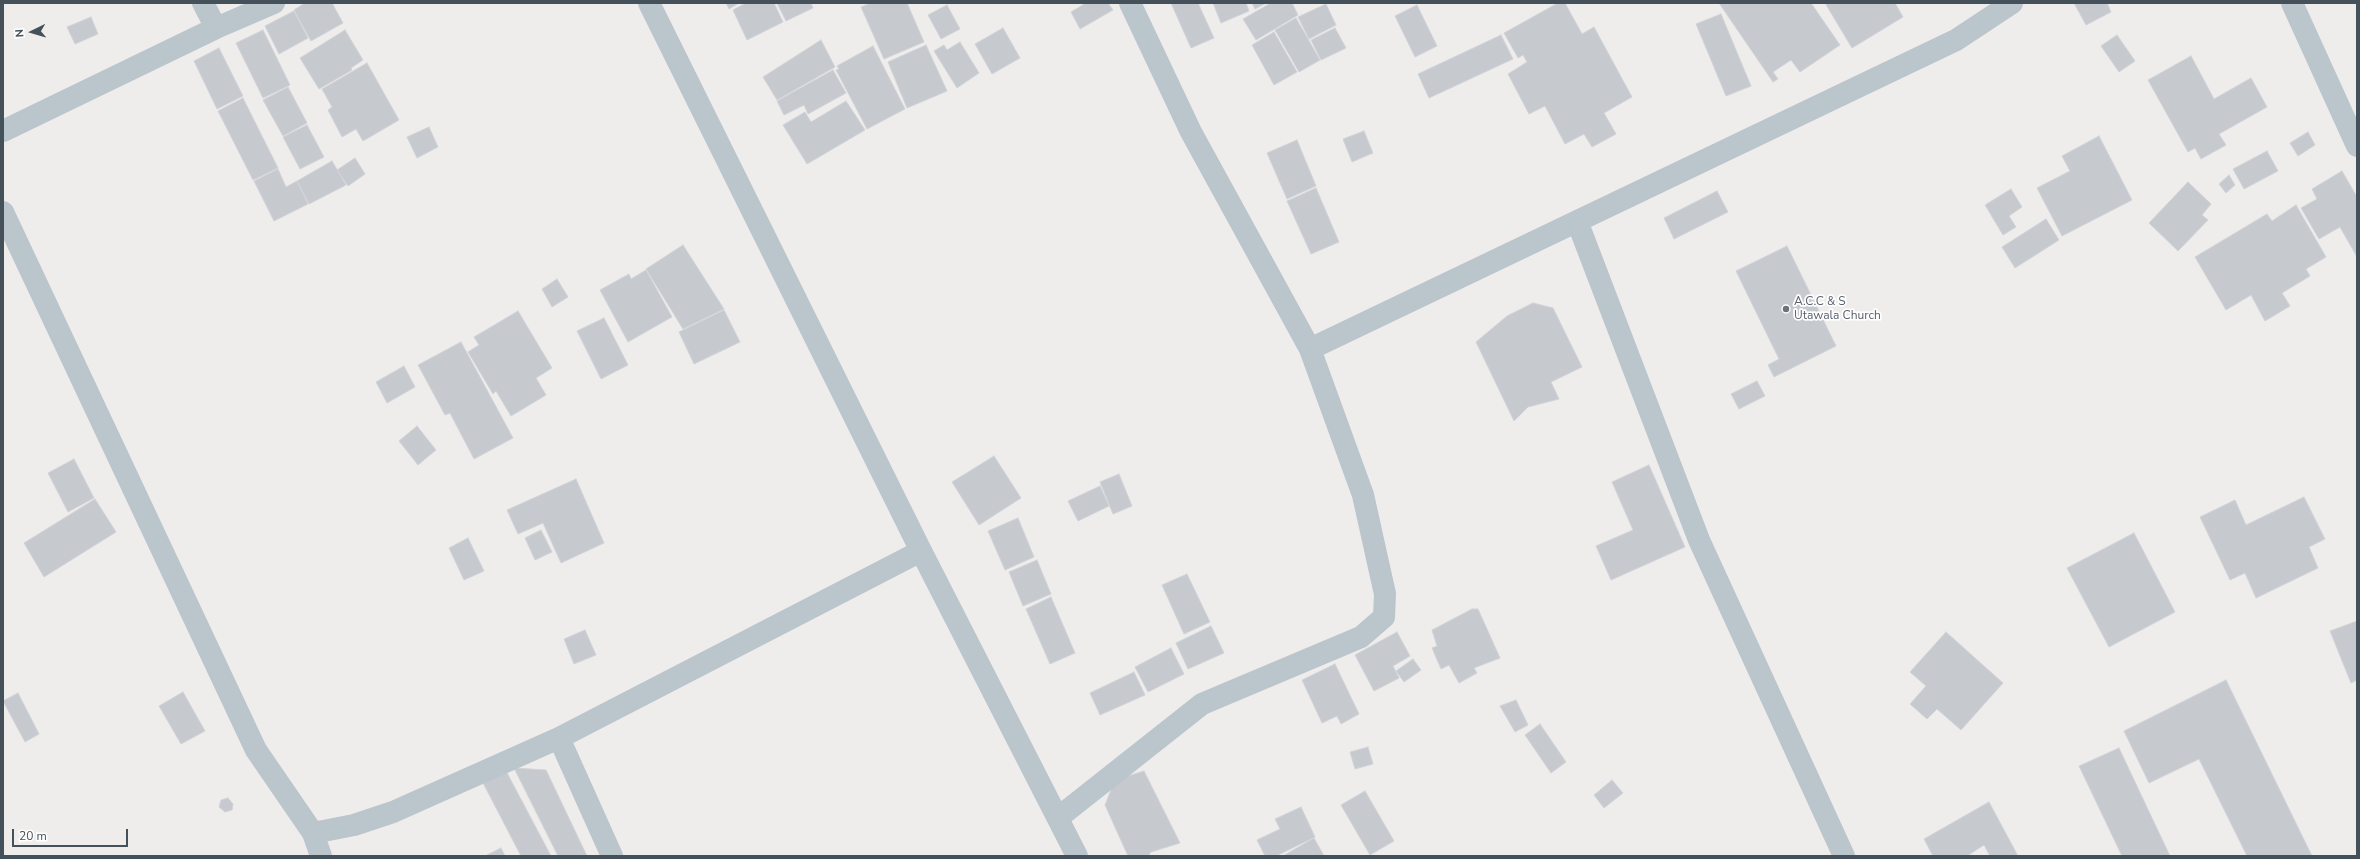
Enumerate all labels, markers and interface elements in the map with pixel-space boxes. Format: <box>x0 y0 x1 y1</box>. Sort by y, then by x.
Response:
north arrow <box>12 12 52 52</box>
text: N <box>12 28 27 38</box>
place label: A.C.C & S Utawala Church <box>1794 295 1881 323</box>
marker: A.C.C & S Utawala Church <box>1781 304 1791 314</box>
scale bar <box>14 821 130 847</box>
text: 20 m <box>19 828 47 844</box>

